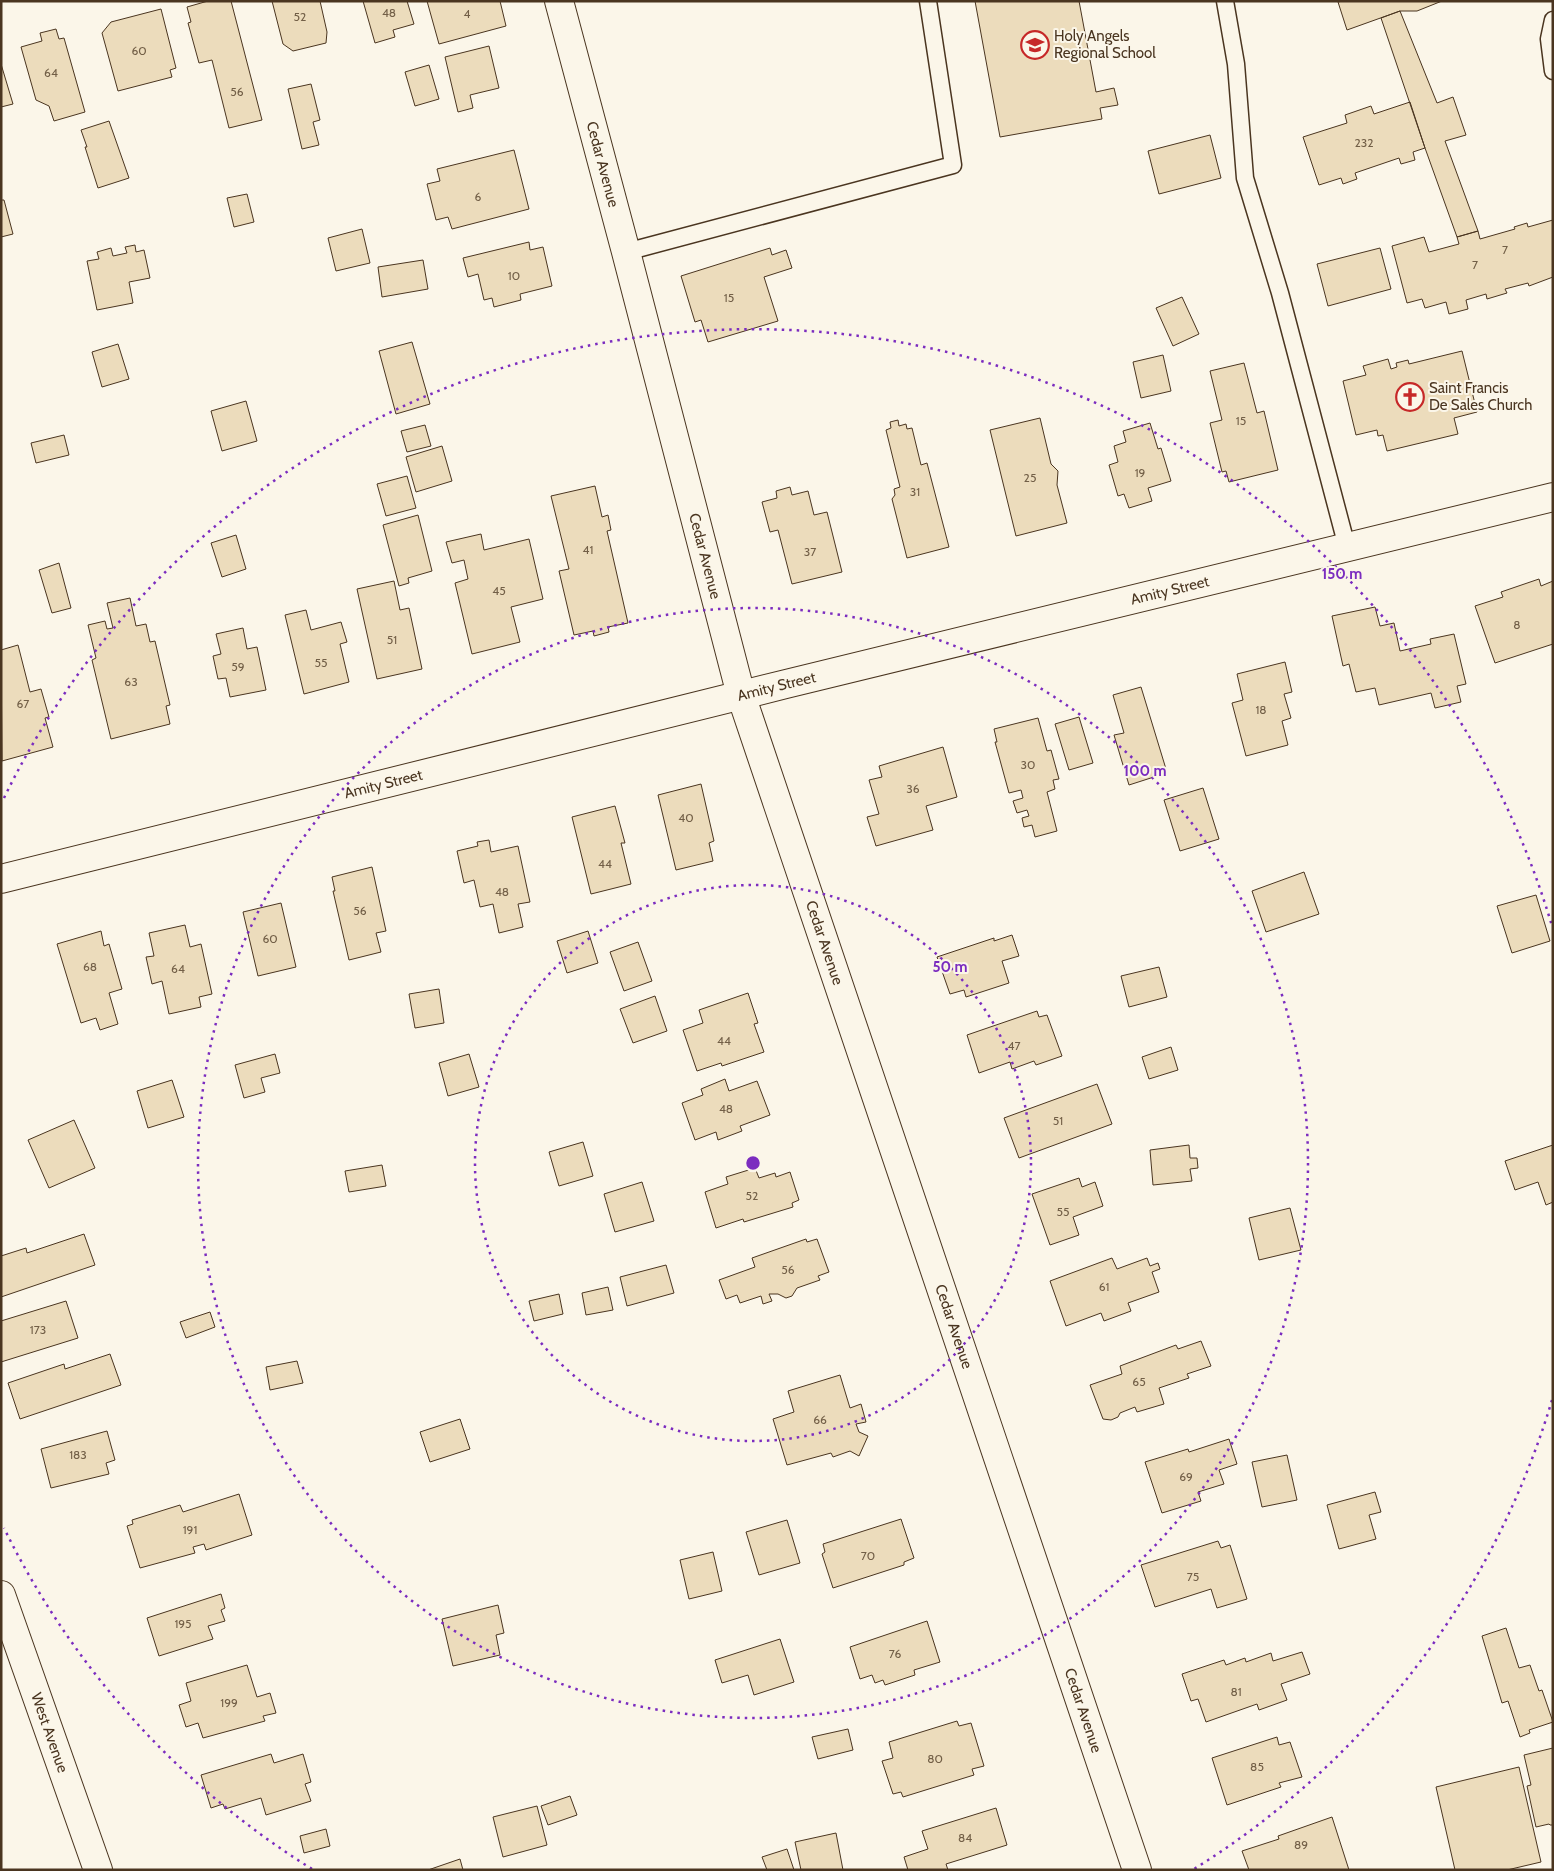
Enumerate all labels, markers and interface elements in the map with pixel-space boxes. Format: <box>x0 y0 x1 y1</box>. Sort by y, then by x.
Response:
house number: 48 <box>382 5 396 20</box>
house number: 4 <box>464 6 471 21</box>
house number: 52 <box>294 9 306 24</box>
place label: Holy Angels Regional School <box>1054 27 1156 62</box>
school or university icon: Holy Angels Regional School <box>1020 30 1050 60</box>
house number: 60 <box>131 43 147 58</box>
house number: 64 <box>44 65 58 80</box>
house number: 56 <box>230 84 244 99</box>
street label: Cedar Avenue <box>583 119 623 209</box>
house number: 232 <box>1354 135 1374 150</box>
house number: 6 <box>475 189 482 204</box>
house number: 7 <box>1502 242 1508 257</box>
house number: 7 <box>1472 257 1478 272</box>
house number: 10 <box>508 268 520 283</box>
house number: 15 <box>724 290 734 305</box>
place label: Saint Francis De Sales Church <box>1429 379 1532 414</box>
church icon: Saint Francis De Sales Church <box>1395 382 1425 412</box>
house number: 15 <box>1236 413 1246 428</box>
house number: 19 <box>1135 465 1146 480</box>
house number: 25 <box>1024 470 1036 485</box>
house number: 31 <box>910 484 920 499</box>
street label: Cedar Avenue <box>685 511 725 601</box>
house number: 41 <box>583 542 593 557</box>
house number: 37 <box>804 544 816 559</box>
text: 150 m <box>1322 565 1362 583</box>
street label: Amity Street <box>1129 572 1211 609</box>
house number: 45 <box>492 583 506 598</box>
house number: 8 <box>1513 617 1521 632</box>
house number: 51 <box>387 632 397 647</box>
house number: 55 <box>315 655 327 670</box>
house number: 59 <box>231 659 245 674</box>
street label: Amity Street <box>735 668 818 705</box>
house number: 63 <box>124 674 138 689</box>
house number: 67 <box>17 696 29 711</box>
house number: 18 <box>1255 702 1267 717</box>
house number: 30 <box>1021 757 1035 772</box>
text: 100 m <box>1123 762 1167 780</box>
street label: Amity Street <box>342 766 424 802</box>
house number: 36 <box>906 781 920 796</box>
house number: 40 <box>678 810 694 825</box>
house number: 44 <box>598 856 612 871</box>
house number: 48 <box>495 884 509 899</box>
street label: Cedar Avenue <box>802 898 847 988</box>
house number: 56 <box>353 903 367 918</box>
house number: 60 <box>262 931 278 946</box>
text: 50 m <box>932 958 968 976</box>
house number: 68 <box>83 959 97 974</box>
house number: 64 <box>171 961 185 976</box>
house number: 44 <box>717 1033 731 1048</box>
house number: 47 <box>1008 1038 1020 1053</box>
house number: 48 <box>719 1101 733 1116</box>
house number: 51 <box>1053 1113 1063 1128</box>
centre of rings <box>744 1154 762 1172</box>
house number: 52 <box>746 1188 758 1203</box>
house number: 55 <box>1057 1204 1069 1219</box>
house number: 56 <box>781 1262 795 1277</box>
house number: 61 <box>1099 1279 1109 1294</box>
street label: Cedar Avenue <box>931 1282 977 1371</box>
house number: 173 <box>30 1322 46 1337</box>
house number: 65 <box>1132 1374 1146 1389</box>
house number: 66 <box>813 1412 827 1427</box>
house number: 183 <box>69 1447 87 1462</box>
house number: 69 <box>1179 1469 1193 1484</box>
house number: 191 <box>183 1522 197 1537</box>
house number: 70 <box>861 1548 875 1563</box>
house number: 75 <box>1187 1569 1199 1584</box>
house number: 195 <box>174 1616 192 1631</box>
house number: 76 <box>889 1646 901 1661</box>
street label: Cedar Avenue <box>1061 1666 1106 1755</box>
house number: 81 <box>1230 1684 1242 1699</box>
street label: West Avenue <box>27 1690 72 1775</box>
house number: 199 <box>220 1695 238 1710</box>
house number: 80 <box>927 1751 943 1766</box>
house number: 85 <box>1250 1759 1264 1774</box>
house number: 84 <box>958 1830 972 1845</box>
house number: 89 <box>1294 1837 1308 1852</box>

